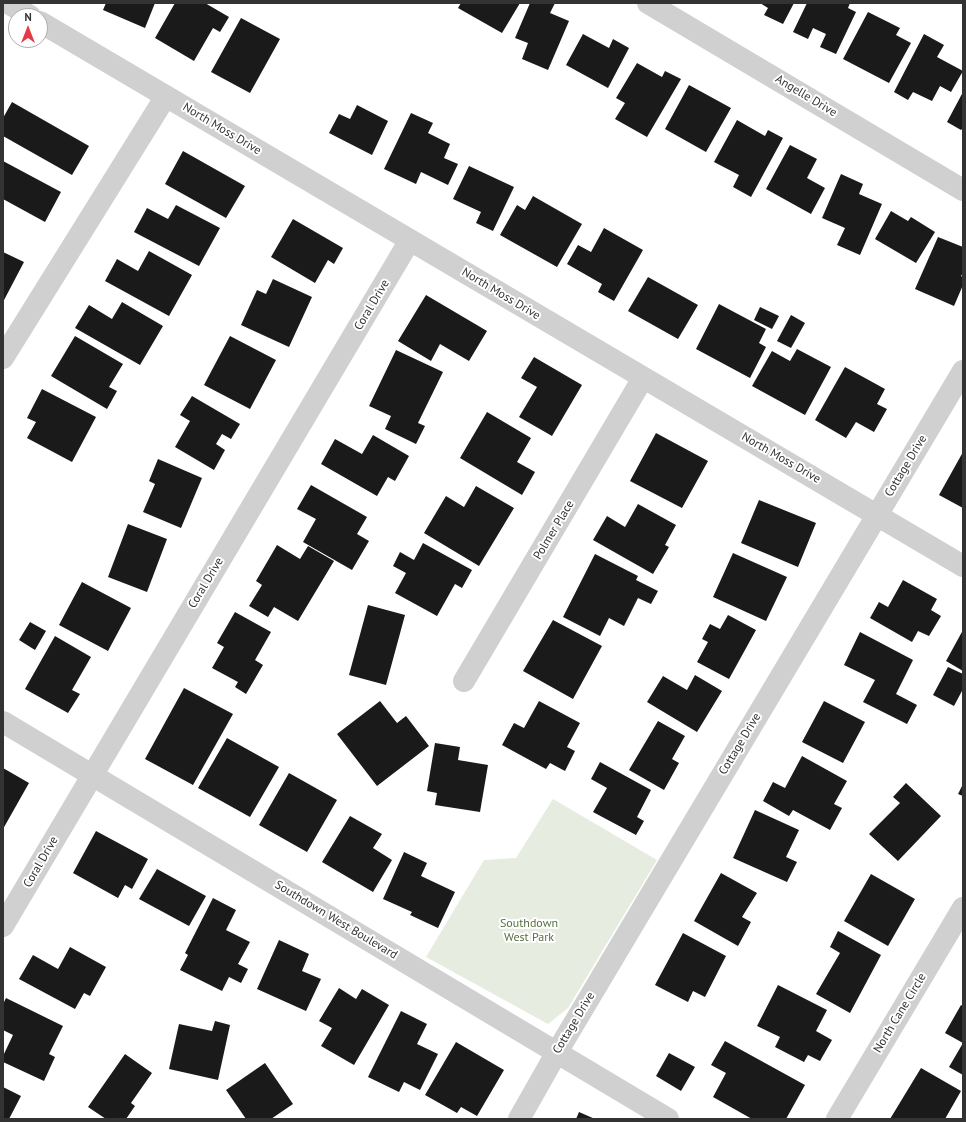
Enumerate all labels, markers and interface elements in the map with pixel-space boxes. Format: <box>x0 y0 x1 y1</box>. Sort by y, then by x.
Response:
north arrow <box>8 8 48 48</box>
text: N <box>24 10 32 24</box>
street label: Angelle Drive <box>773 72 839 120</box>
street label: North Moss Drive <box>180 100 264 158</box>
street label: North Moss Drive <box>459 265 543 323</box>
street label: Coral Drive <box>351 277 393 333</box>
street label: North Moss Drive <box>739 430 823 486</box>
street label: Cottage Drive <box>882 432 930 500</box>
street label: Polmer Place <box>531 498 577 562</box>
street label: Coral Drive <box>185 555 227 611</box>
street label: Cottage Drive <box>716 710 764 778</box>
street label: Coral Drive <box>21 834 61 890</box>
street label: Southdown West Boulevard <box>272 878 400 962</box>
park label: Southdown West Park <box>500 917 558 945</box>
street label: North Cane Circle <box>871 971 929 1055</box>
street label: Cottage Drive <box>550 989 598 1057</box>

